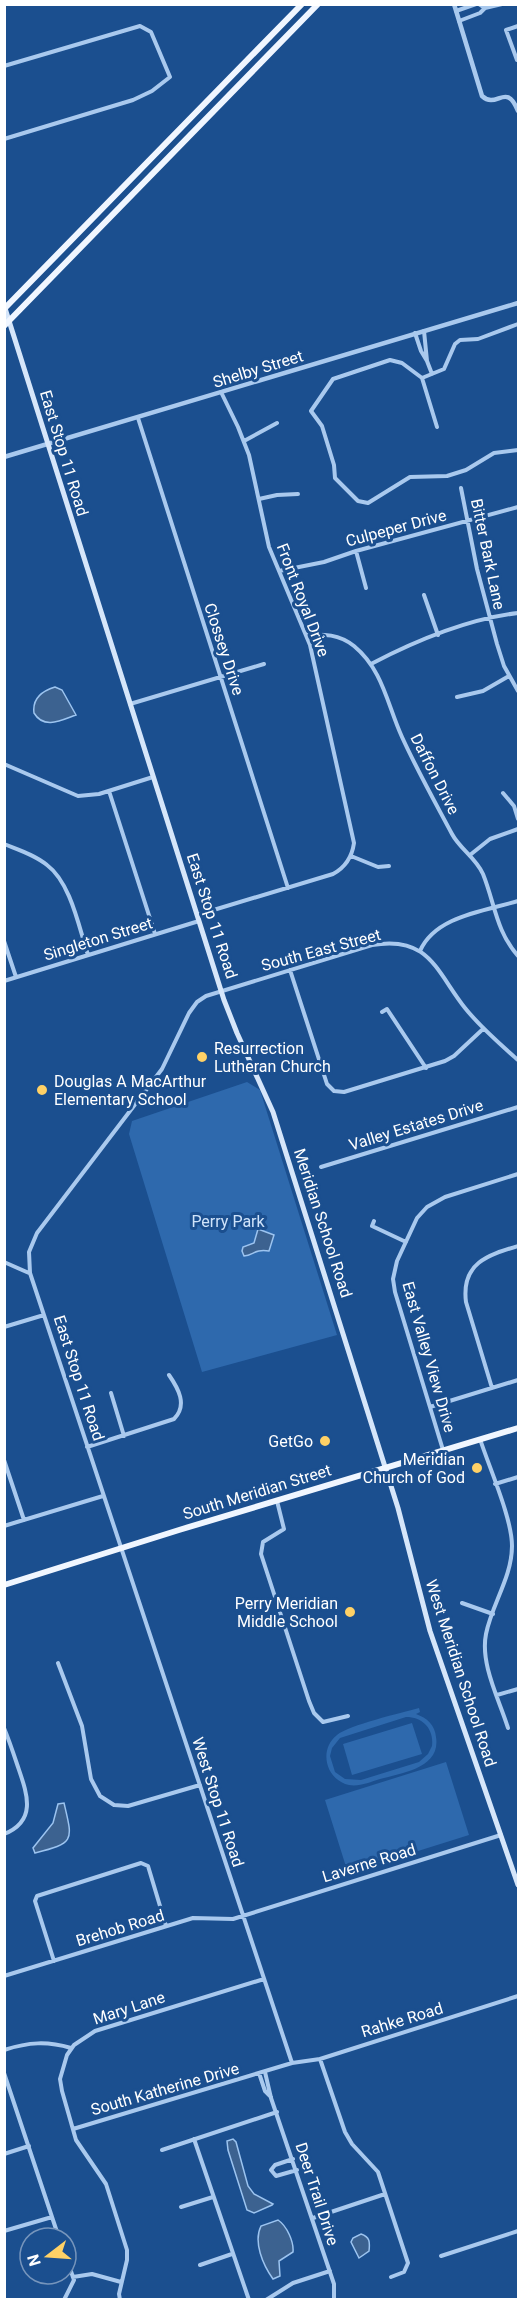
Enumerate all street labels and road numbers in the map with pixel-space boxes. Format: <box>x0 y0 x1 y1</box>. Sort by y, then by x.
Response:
street label: Shelby Street <box>211 346 305 392</box>
street label: East Stop 11 Road <box>36 388 92 518</box>
street label: Bitter Bark Lane <box>467 497 509 611</box>
street label: Culpeper Drive <box>344 505 448 551</box>
street label: Front Royal Drive <box>273 541 333 659</box>
street label: Clossey Drive <box>200 601 248 697</box>
street label: Daffon Drive <box>407 730 463 818</box>
street label: East Stop 11 Road <box>183 851 241 981</box>
street label: Singleton Street <box>41 913 155 965</box>
street label: South East Street <box>259 925 383 975</box>
street label: Valley Estates Drive <box>347 1096 485 1154</box>
street label: Meridian School Road <box>290 1146 356 1300</box>
street label: East Valley View Drive <box>398 1279 460 1435</box>
street label: East Stop 11 Road <box>50 1313 108 1443</box>
street label: South Meridian Street <box>181 1460 333 1524</box>
street label: West Meridian School Road <box>422 1577 500 1769</box>
street label: West Stop 11 Road <box>188 1735 248 1869</box>
street label: Laverne Road <box>320 1840 418 1886</box>
street label: Brehob Road <box>74 1906 166 1950</box>
street label: Mary Lane <box>91 1987 167 2029</box>
street label: Rahke Road <box>359 1999 445 2041</box>
street label: South Katherine Drive <box>89 2059 241 2119</box>
street label: Deer Trail Drive <box>291 2140 343 2248</box>

